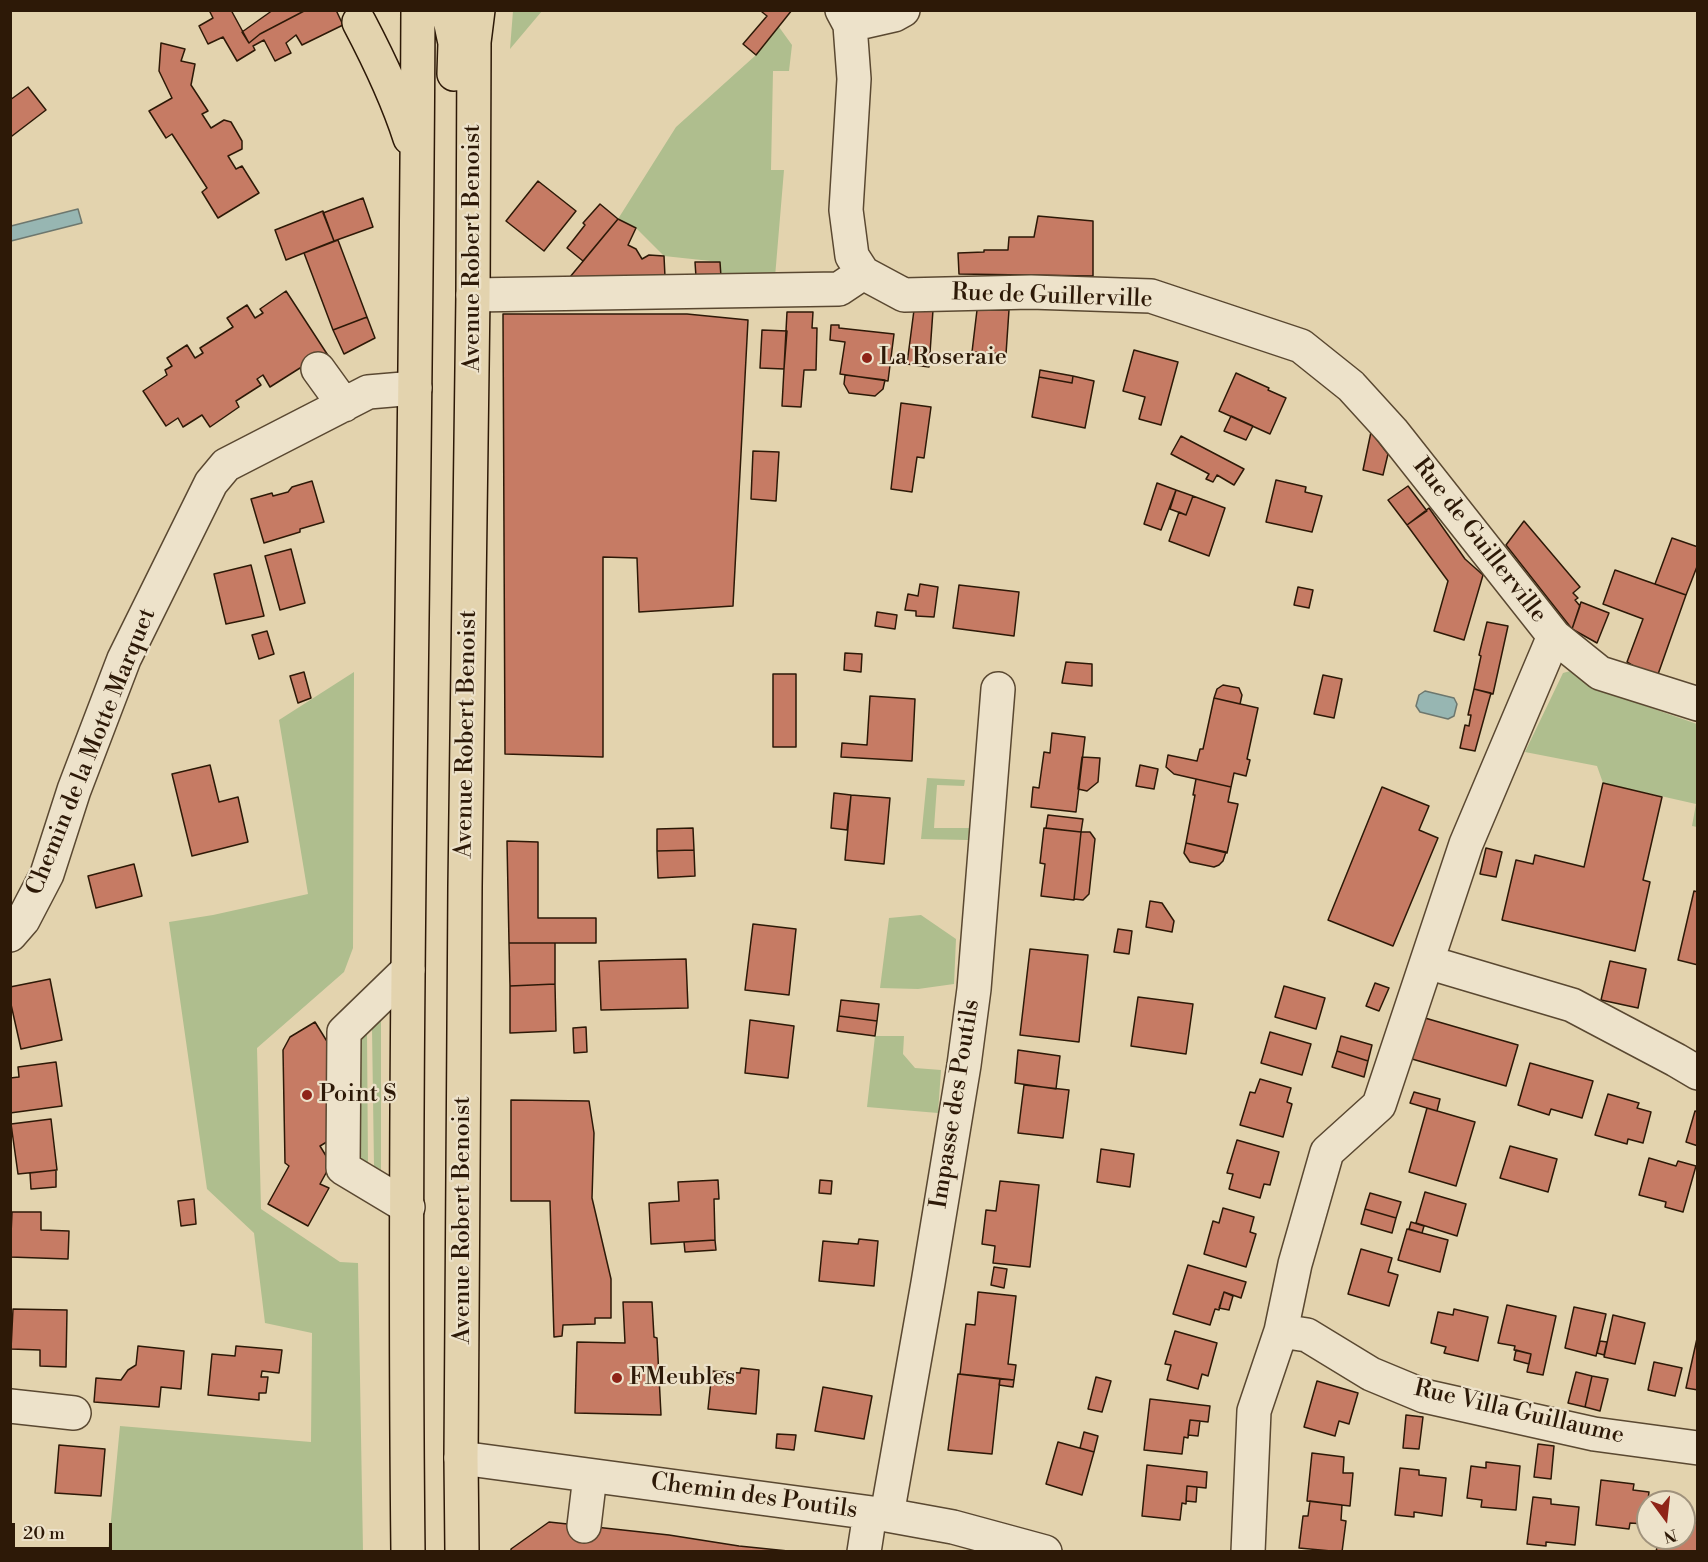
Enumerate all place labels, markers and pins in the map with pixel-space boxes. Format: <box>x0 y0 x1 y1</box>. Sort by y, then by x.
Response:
place label: La Roseraie <box>879 344 1007 372</box>
marker: La Roseraie <box>860 351 874 365</box>
place label: Point S <box>319 1081 397 1109</box>
marker: Point S <box>300 1088 314 1102</box>
place label: FMeubles <box>629 1364 735 1392</box>
marker: FMeubles <box>610 1371 624 1385</box>

